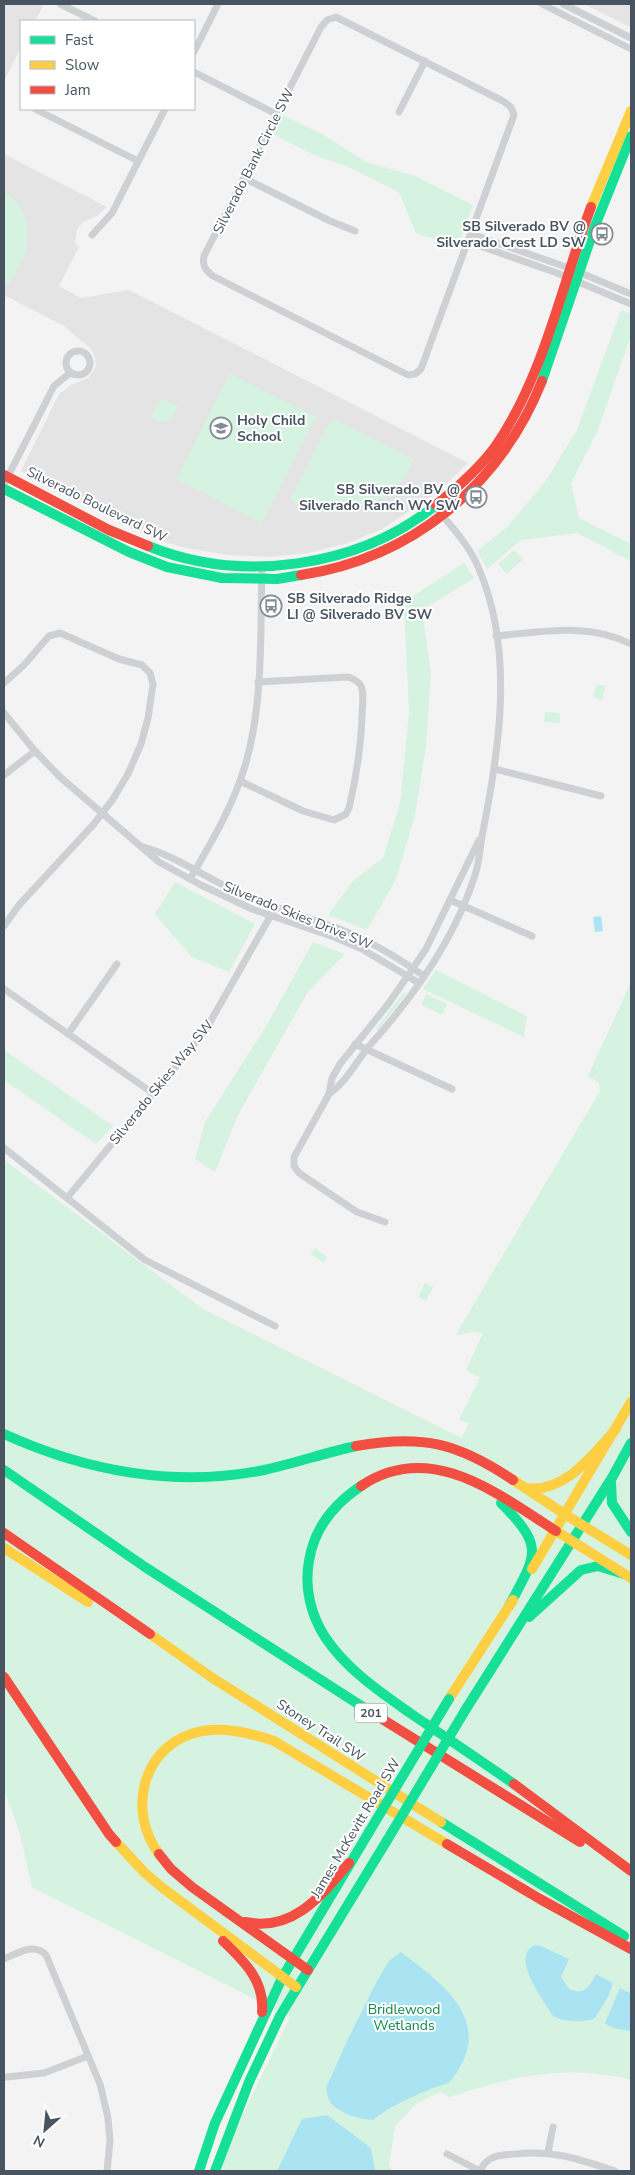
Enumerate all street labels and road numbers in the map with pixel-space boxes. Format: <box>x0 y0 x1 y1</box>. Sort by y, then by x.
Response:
street label: Silverado Bank Circle SW <box>208 85 299 237</box>
street label: Silverado Boulevard SW <box>23 462 171 547</box>
street label: Silverado Skies Drive SW <box>220 877 376 954</box>
street label: Silverado Skies Way SW <box>105 1015 218 1149</box>
street label: Stoney Trail SW <box>273 1695 369 1766</box>
road number: 201 <box>355 1704 387 1722</box>
street label: James McKevitt Road SW <box>306 1754 405 1903</box>

